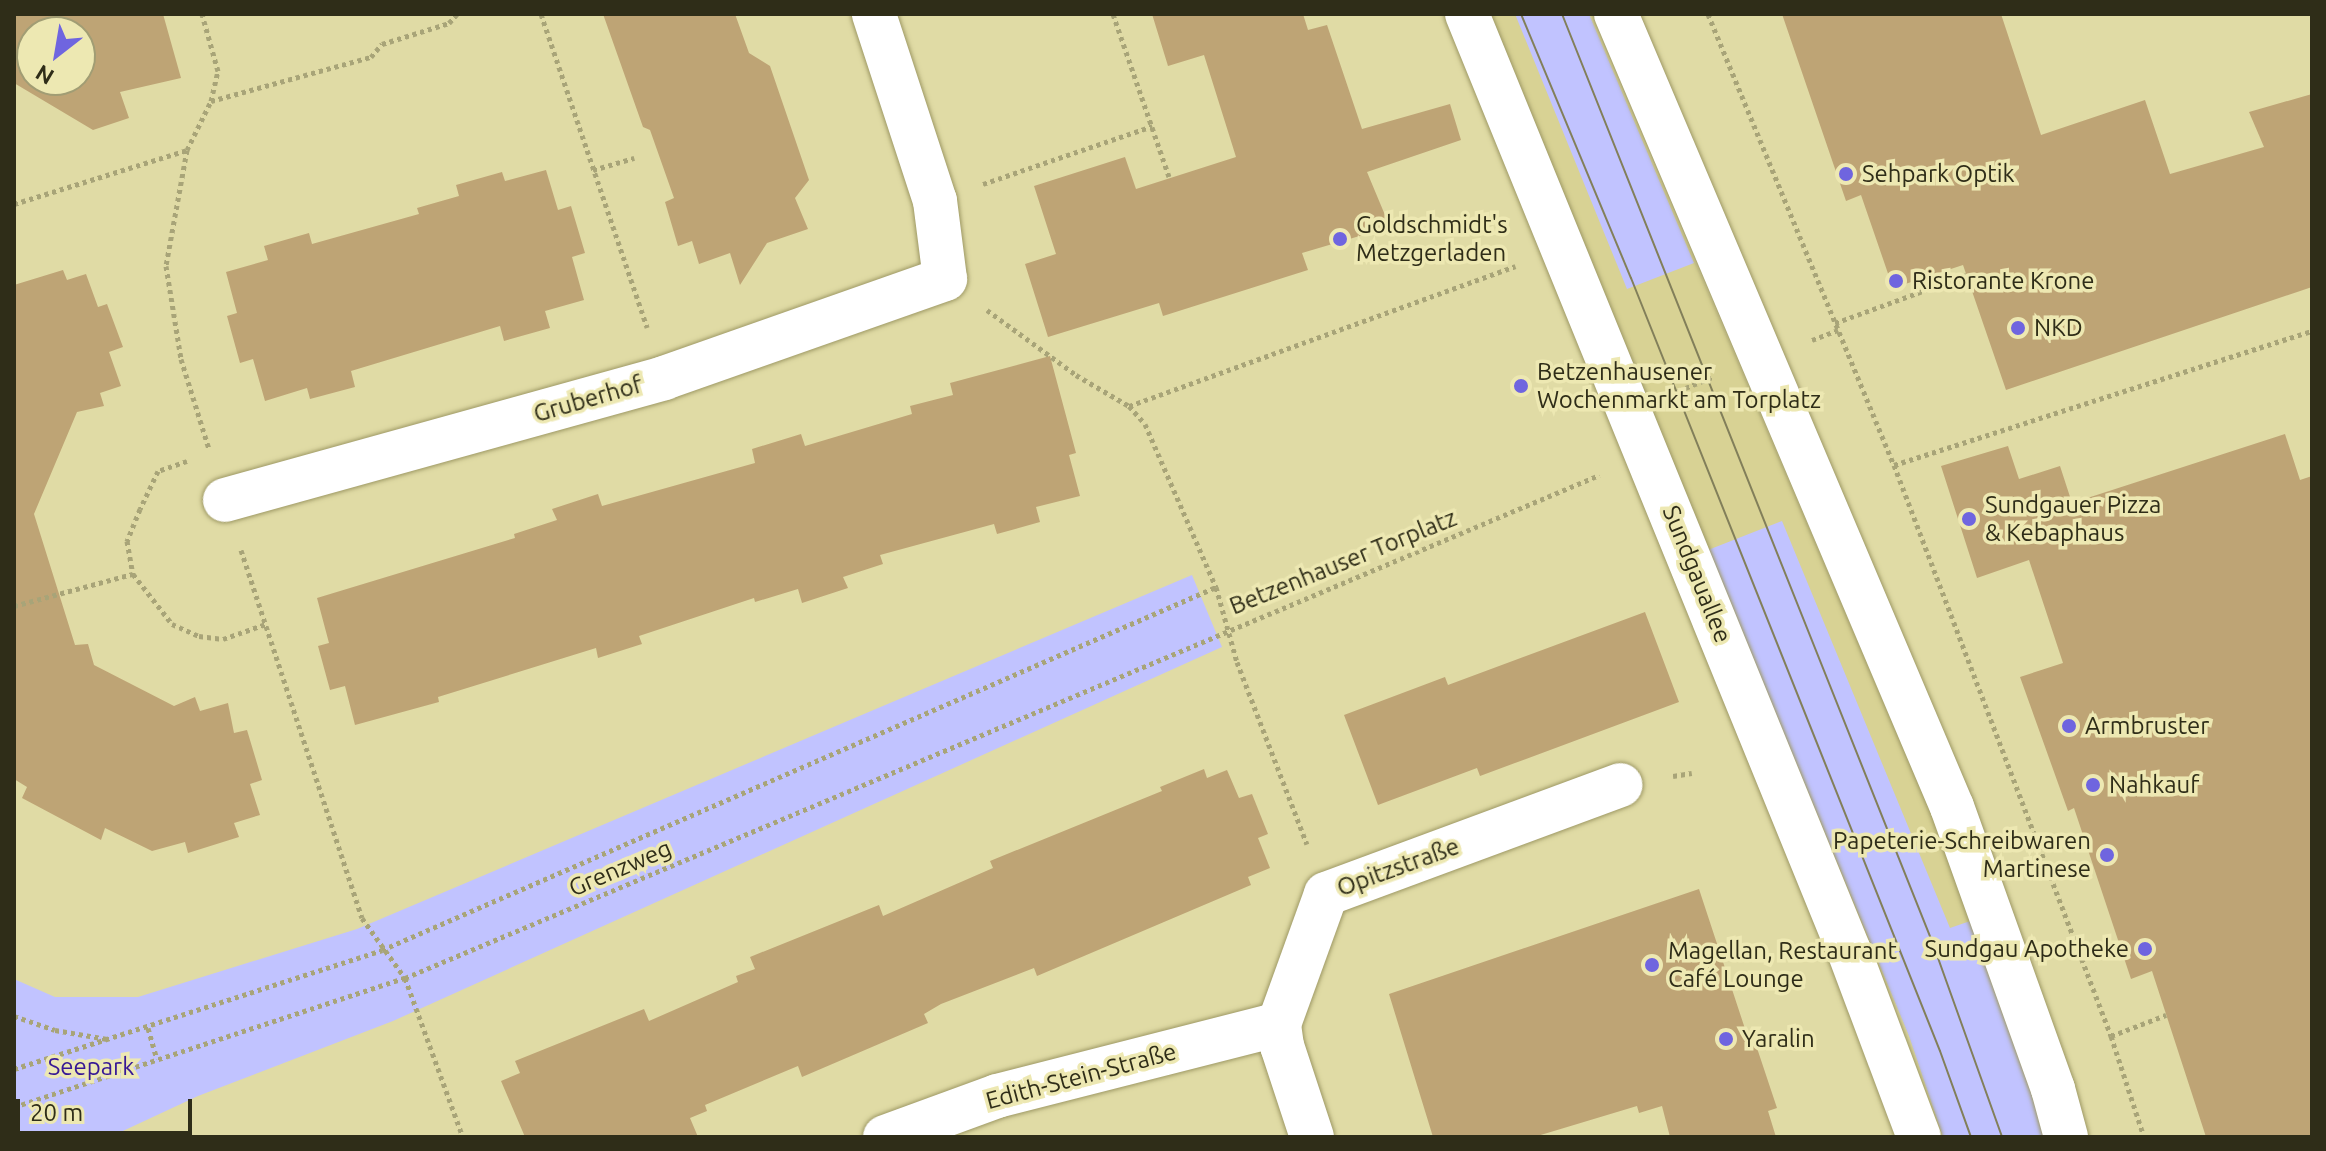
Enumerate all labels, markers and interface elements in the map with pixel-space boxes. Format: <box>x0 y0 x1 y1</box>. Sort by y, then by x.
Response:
north arrow <box>16 16 96 96</box>
text: N <box>31 60 58 90</box>
place label: Sehpark Optik <box>1862 160 2015 188</box>
marker: Sehpark Optik <box>1837 165 1855 183</box>
place label: Goldschmidt's Metzgerladen <box>1356 211 1508 267</box>
marker: Goldschmidt's Metzgerladen <box>1331 230 1349 248</box>
place label: Ristorante Krone <box>1912 267 2095 295</box>
marker: Ristorante Krone <box>1887 272 1905 290</box>
place label: NKD <box>2034 314 2083 342</box>
marker: NKD <box>2009 319 2027 337</box>
place label: Betzenhausener Wochenmarkt am Torplatz <box>1537 358 1821 414</box>
street label: Gruberhof <box>530 370 646 428</box>
marker: Betzenhausener Wochenmarkt am Torplatz <box>1512 377 1530 395</box>
place label: Sundgauer Pizza & Kebaphaus <box>1985 491 2161 547</box>
street label: Sundgauallee <box>1656 501 1738 647</box>
street label: Betzenhauser Torplatz <box>1225 503 1461 621</box>
marker: Sundgauer Pizza & Kebaphaus <box>1960 510 1978 528</box>
place label: Armbruster <box>2085 712 2209 740</box>
marker: Armbruster <box>2060 717 2078 735</box>
place label: Nahkauf <box>2109 771 2199 799</box>
marker: Nahkauf <box>2084 776 2102 794</box>
place label: Papeterie-Schreibwaren Martinese <box>1833 827 2091 883</box>
street label: Opitzstraße <box>1333 832 1463 902</box>
street label: Grenzweg <box>564 834 676 902</box>
marker: Papeterie-Schreibwaren Martinese <box>2098 846 2116 864</box>
place label: Sundgau Apotheke <box>1925 935 2129 963</box>
place label: Magellan, Restaurant Café Lounge <box>1668 937 1897 993</box>
marker: Sundgau Apotheke <box>2136 940 2154 958</box>
marker: Magellan, Restaurant Café Lounge <box>1643 956 1661 974</box>
place label: Yaralin <box>1742 1025 1815 1053</box>
marker: Yaralin <box>1717 1030 1735 1048</box>
street label: Edith-Stein-Straße <box>983 1037 1179 1115</box>
park label: Seepark <box>48 1053 134 1081</box>
scale bar <box>20 1083 196 1133</box>
text: 20 m <box>30 1099 83 1126</box>

